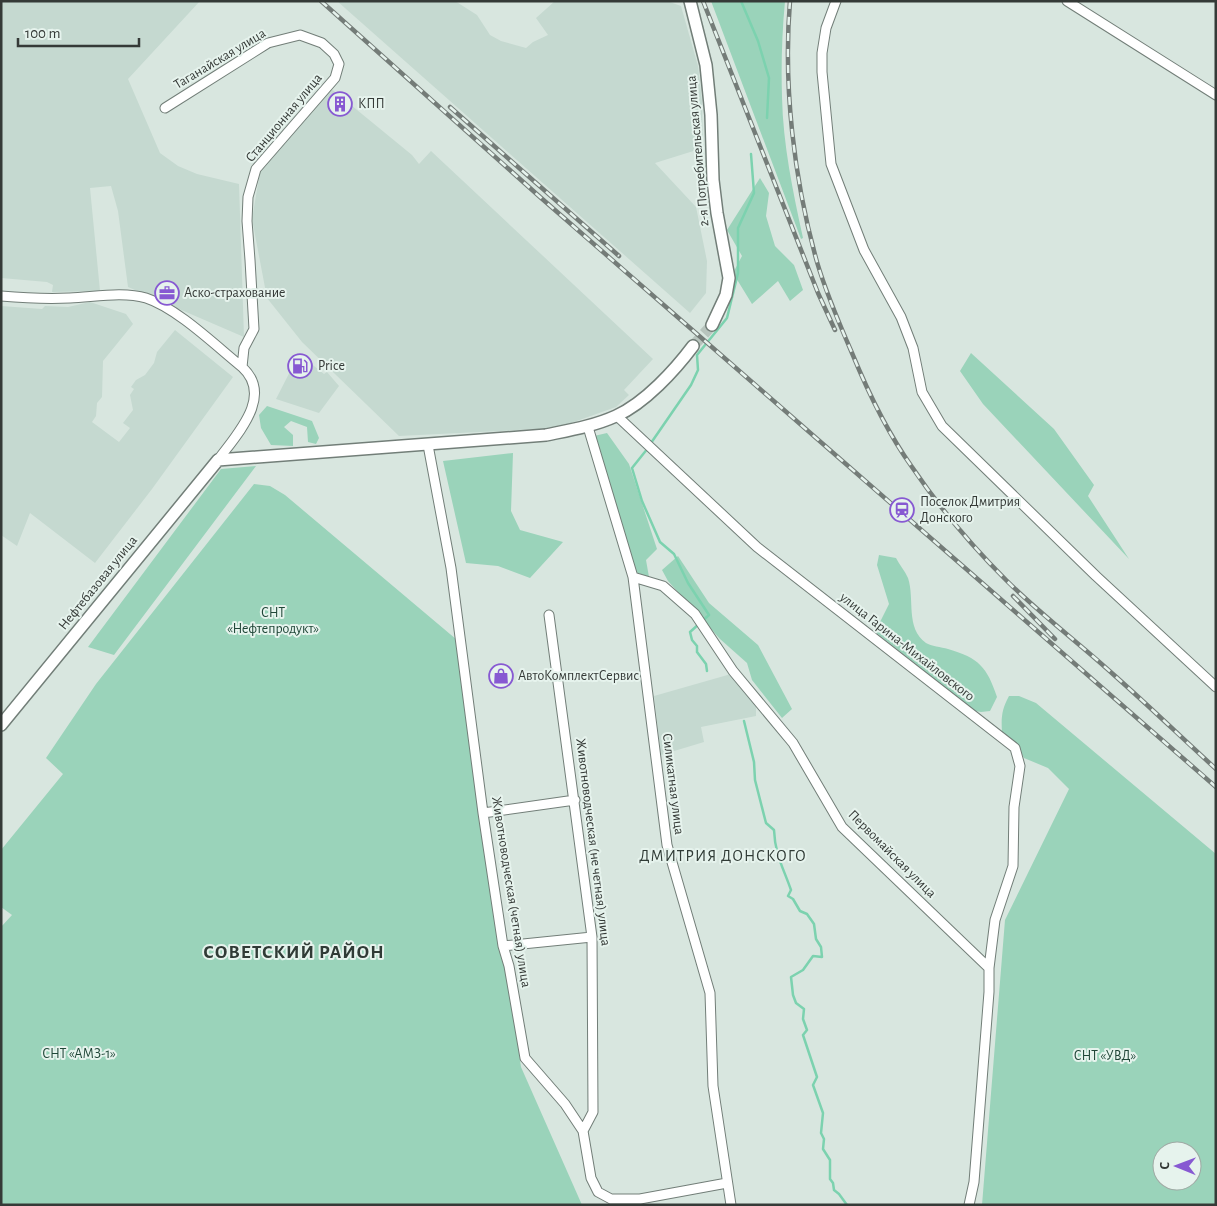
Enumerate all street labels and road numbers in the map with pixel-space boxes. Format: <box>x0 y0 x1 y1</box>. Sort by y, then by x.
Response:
street label: Таганайская улица <box>172 26 269 92</box>
street label: Станционная улица <box>243 71 325 165</box>
street label: 2-я Потребительская улица <box>684 74 712 227</box>
street label: Нефтебазовая улица <box>56 533 140 633</box>
street label: улица Гарина-Михайловского <box>836 590 977 704</box>
street label: Силикатная улица <box>660 733 686 836</box>
street label: Животноводческая (не четная) улица <box>573 737 613 947</box>
street label: Животноводческая (четная) улица <box>489 796 533 989</box>
street label: Первомайская улица <box>845 807 939 901</box>

